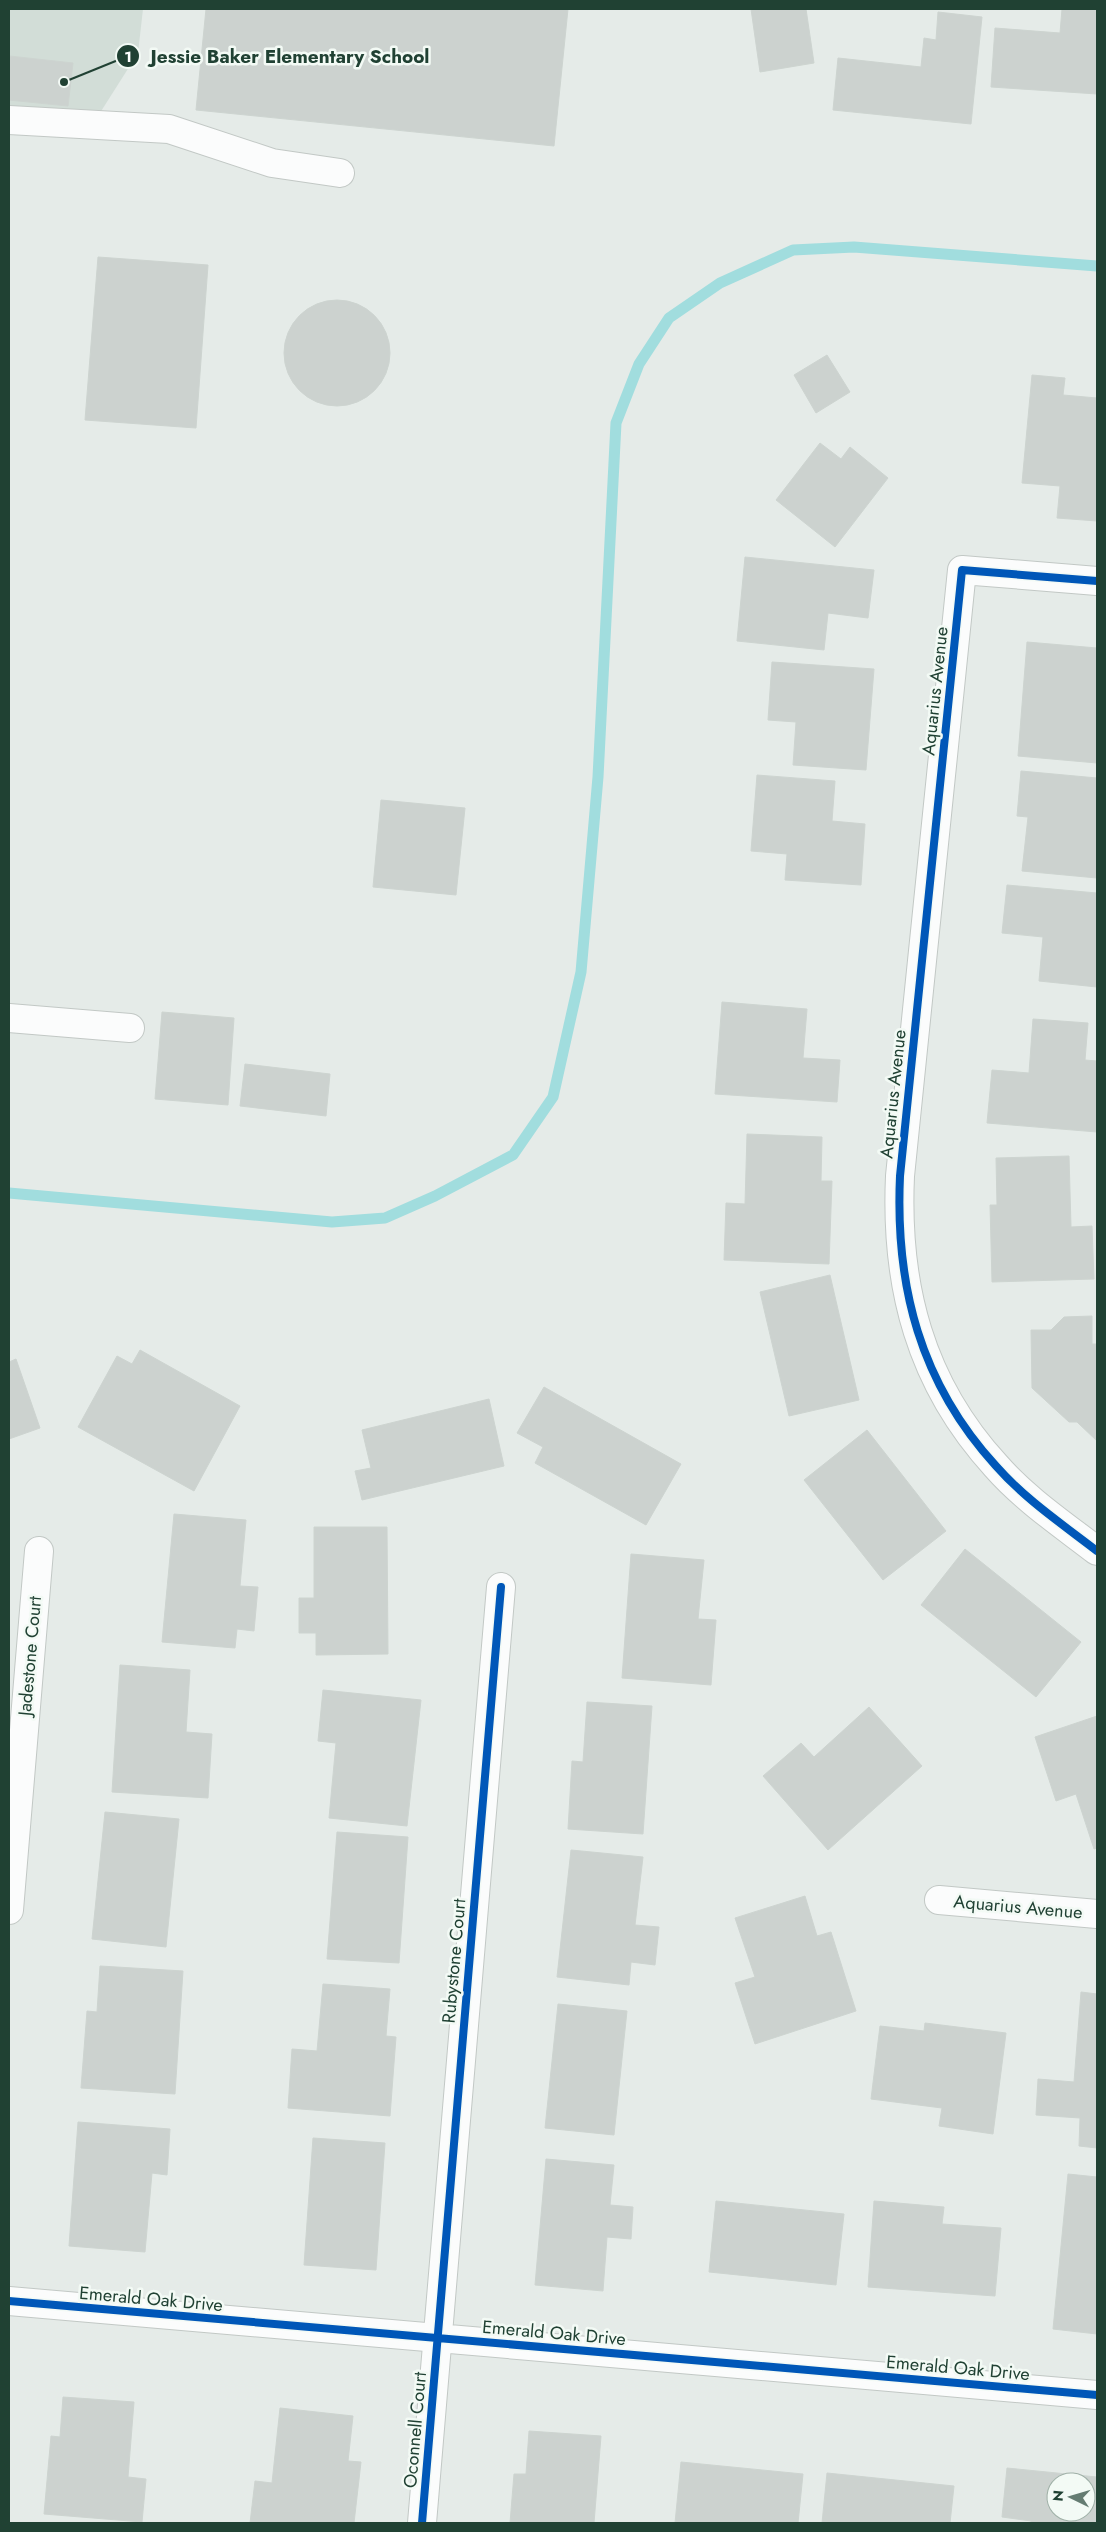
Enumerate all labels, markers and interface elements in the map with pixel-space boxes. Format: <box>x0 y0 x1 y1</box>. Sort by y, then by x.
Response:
callout: Jessie Baker Elementary School <box>115 39 439 73</box>
text: Jessie Baker Elementary School <box>147 43 430 70</box>
text: 1 <box>124 46 132 68</box>
street label: Aquarius Avenue <box>915 625 955 757</box>
street label: Aquarius Avenue <box>873 1028 913 1160</box>
street label: Jadestone Court <box>12 1594 48 1719</box>
street label: Aquarius Avenue <box>952 1888 1084 1926</box>
street label: Rubystone Court <box>436 1897 472 2024</box>
street label: Emerald Oak Drive <box>78 2280 224 2318</box>
street label: Emerald Oak Drive <box>481 2314 627 2352</box>
street label: Emerald Oak Drive <box>885 2349 1031 2387</box>
street label: Oconnell Court <box>397 2370 433 2489</box>
north arrow <box>1046 2472 1096 2522</box>
text: N <box>1048 2489 1068 2502</box>

